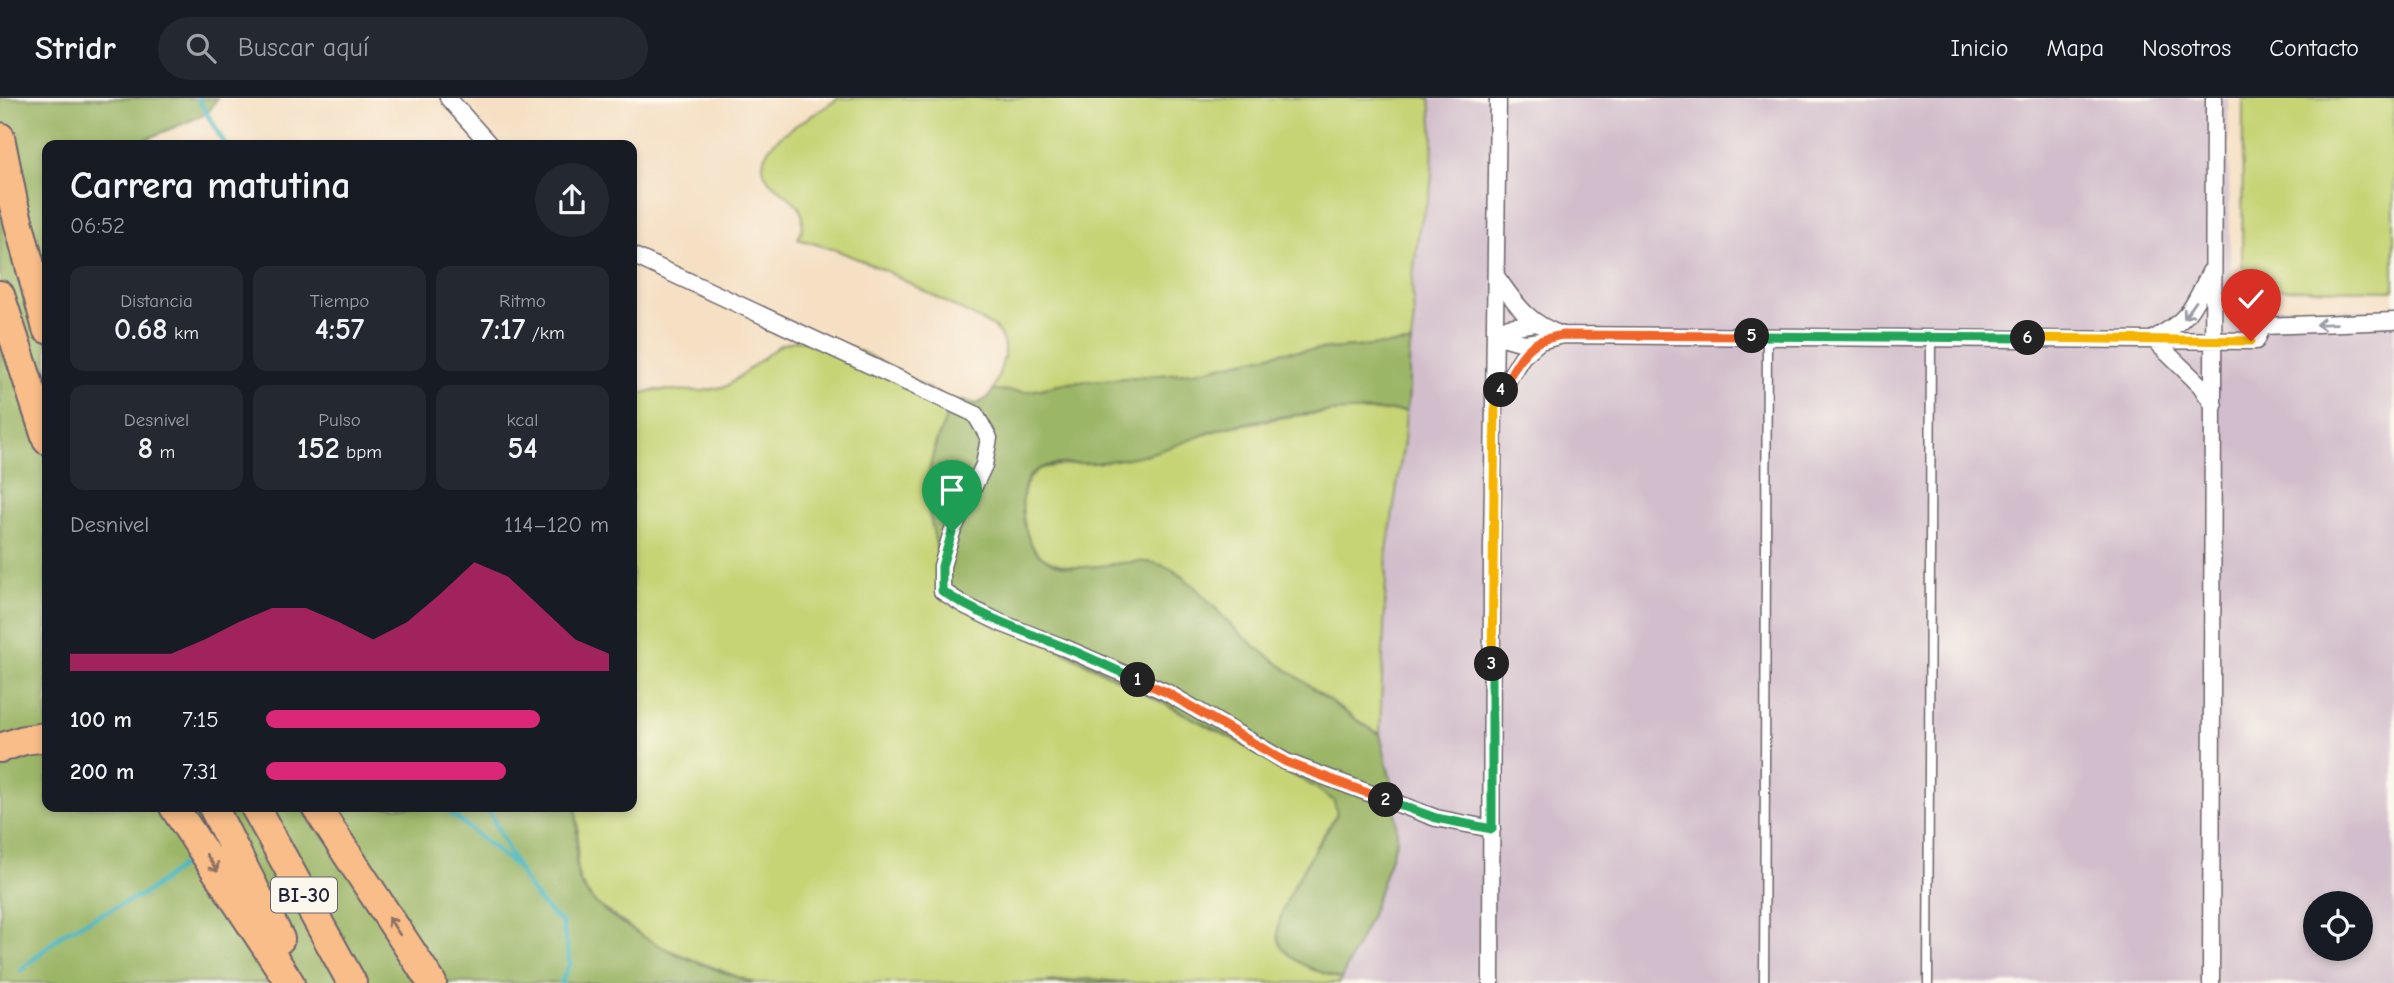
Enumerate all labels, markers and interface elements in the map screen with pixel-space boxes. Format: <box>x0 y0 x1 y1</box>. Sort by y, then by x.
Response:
search box <box>158 17 648 80</box>
text: Stridr <box>35 29 116 67</box>
icon: search <box>182 29 220 67</box>
text: Buscar aquí <box>238 33 369 63</box>
text: Inicio <box>1951 34 2008 62</box>
text: Mapa <box>2046 34 2104 62</box>
text: Nosotros <box>2142 34 2231 62</box>
text: Contacto <box>2269 34 2359 62</box>
button: share <box>535 163 609 237</box>
text: Carrera matutina <box>70 164 351 208</box>
text: 06:52 <box>70 212 125 239</box>
pin <box>2221 269 2281 341</box>
icon: check <box>2232 280 2270 318</box>
text: Distancia <box>120 290 193 312</box>
text: Tiempo <box>310 290 369 312</box>
text: Ritmo <box>499 290 546 312</box>
one-way arrow <box>2183 300 2197 319</box>
text: 0.68 <box>114 312 168 347</box>
text: 4:57 <box>315 312 364 347</box>
text: 7:17 <box>480 312 525 347</box>
one-way arrow <box>2315 317 2338 330</box>
pin: 5 <box>1734 318 1770 354</box>
pin: 6 <box>2010 320 2046 356</box>
text: km <box>168 322 199 344</box>
text: /km <box>525 322 565 344</box>
text: 5 <box>1746 324 1757 346</box>
text: 6 <box>2023 326 2032 348</box>
pin: 4 <box>1484 372 1518 408</box>
text: 4 <box>1496 378 1505 400</box>
text: Desnivel <box>124 409 189 431</box>
text: Pulso <box>318 409 361 431</box>
text: kcal <box>507 409 538 431</box>
text: 8 <box>138 431 153 466</box>
text: 152 <box>297 431 340 466</box>
text: 54 <box>508 431 538 466</box>
text: m <box>153 441 175 463</box>
text: bpm <box>340 441 382 463</box>
pin <box>922 460 982 532</box>
icon: arrive <box>933 471 971 509</box>
text: Desnivel <box>70 511 149 538</box>
text: 114–120 m <box>504 511 609 538</box>
pin: 3 <box>1474 646 1510 682</box>
text: 3 <box>1487 652 1496 674</box>
pin: 1 <box>1120 662 1156 698</box>
text: 1 <box>1134 668 1141 690</box>
text: 100 m <box>70 706 132 733</box>
text: 7:15 <box>182 706 219 733</box>
text: 200 m <box>70 758 134 785</box>
text: 7:31 <box>182 758 218 785</box>
pin: 2 <box>1368 782 1404 818</box>
text: 2 <box>1381 788 1390 810</box>
one-way arrow <box>206 853 220 873</box>
road number: BI-30 <box>271 878 337 912</box>
map controls <box>2303 891 2373 961</box>
button: locate <box>2303 891 2373 961</box>
one-way arrow <box>387 917 401 937</box>

